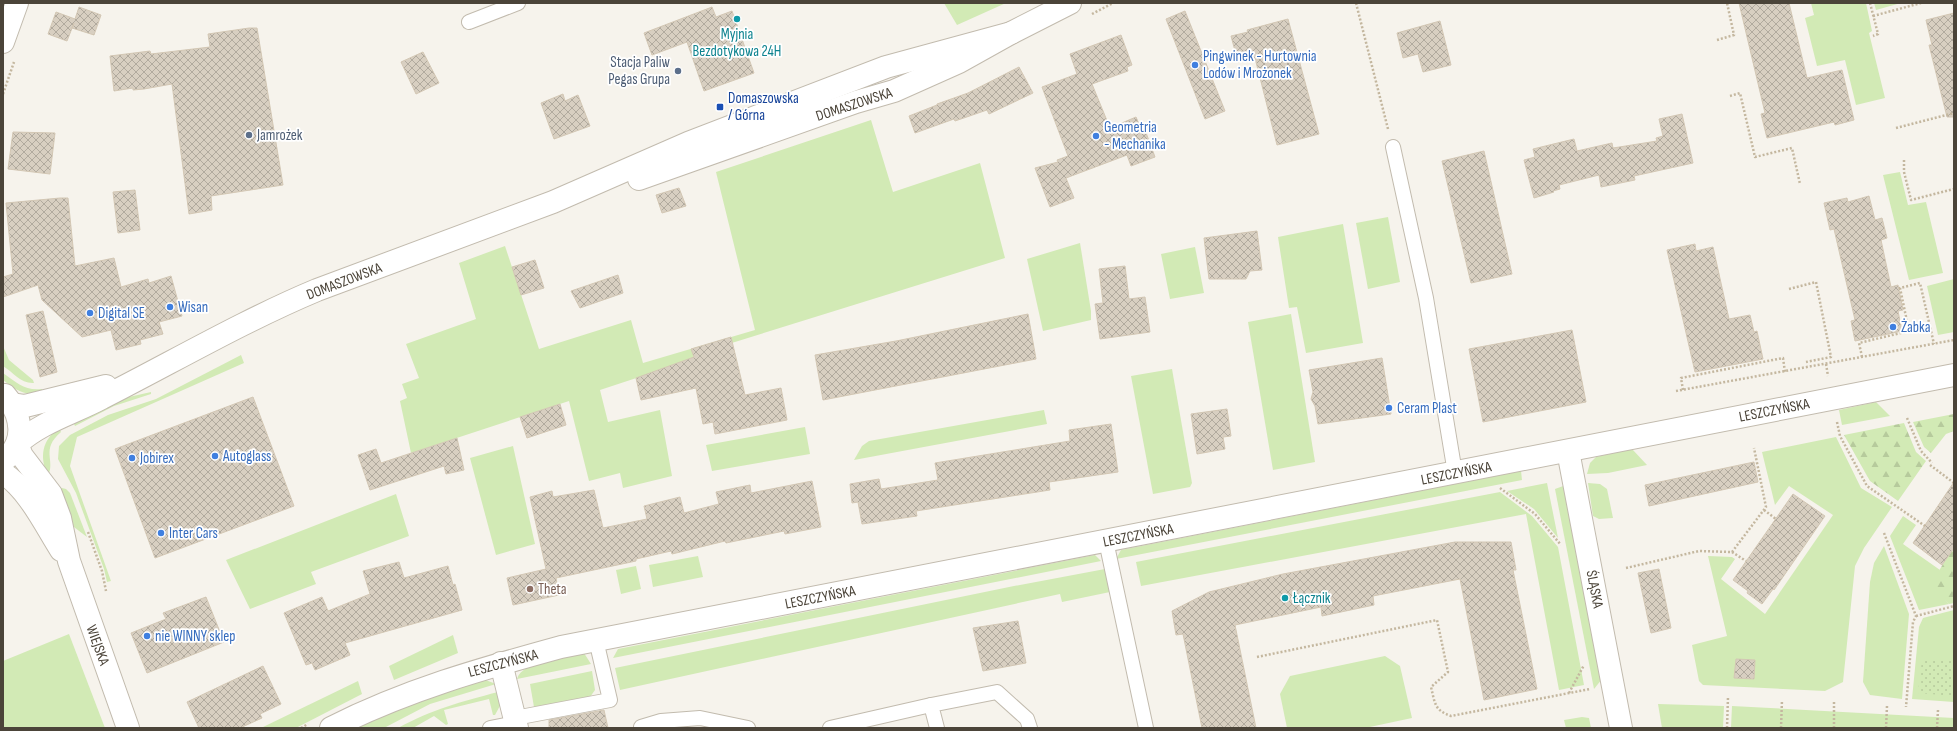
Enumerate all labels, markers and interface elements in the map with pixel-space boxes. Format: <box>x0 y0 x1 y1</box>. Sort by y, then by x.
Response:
marker: Myjnia Bezdotykowa 24H <box>732 14 742 24</box>
place label: Myjnia Bezdotykowa 24H <box>693 25 781 61</box>
place label: Pingwinek - Hurtownia Lodów i Mrożonek <box>1203 47 1317 83</box>
place label: Stacja Paliw Pegas Grupa <box>608 53 671 89</box>
marker: Pingwinek - Hurtownia Lodów i Mrożonek <box>1190 60 1200 70</box>
marker: Stacja Paliw Pegas Grupa <box>673 66 683 76</box>
street label: DOMASZOWSKA <box>814 83 895 126</box>
place label: Domaszowska / Górna <box>728 89 799 125</box>
marker: Domaszowska / Górna <box>715 102 725 112</box>
place label: Geometria - Mechanika <box>1104 118 1166 154</box>
place label: Jamrożek <box>256 126 303 145</box>
marker: Jamrożek <box>244 130 254 140</box>
marker: Geometria - Mechanika <box>1091 131 1101 141</box>
street label: DOMASZOWSKA <box>304 258 385 305</box>
place label: Wisan <box>178 298 208 317</box>
marker: Wisan <box>165 302 175 312</box>
place label: Digital SE <box>98 304 145 323</box>
marker: Digital SE <box>85 308 95 318</box>
place label: Żabka <box>1901 318 1931 337</box>
marker: Żabka <box>1888 322 1898 332</box>
street label: LESZCZYŃSKA <box>1737 394 1811 427</box>
place label: Ceram Plast <box>1397 399 1457 418</box>
marker: Ceram Plast <box>1384 403 1394 413</box>
place label: Autoglass <box>222 447 271 466</box>
place label: Jobirex <box>139 449 174 468</box>
marker: Autoglass <box>210 451 220 461</box>
marker: Jobirex <box>127 453 137 463</box>
street label: LESZCZYŃSKA <box>1419 457 1493 490</box>
street label: LESZCZYŃSKA <box>1101 519 1175 552</box>
place label: Inter Cars <box>169 524 218 543</box>
marker: Inter Cars <box>156 528 166 538</box>
street label: ŚLĄSKA <box>1582 569 1608 610</box>
place label: Theta <box>538 580 567 599</box>
street label: LESZCZYŃSKA <box>783 581 857 614</box>
marker: Theta <box>525 584 535 594</box>
place label: Łącznik <box>1292 589 1331 608</box>
marker: Łącznik <box>1280 593 1290 603</box>
street label: WIEJSKA <box>81 622 114 669</box>
place label: nie WINNY sklep <box>155 627 236 646</box>
marker: nie WINNY sklep <box>142 631 152 641</box>
street label: LESZCZYŃSKA <box>466 645 541 682</box>

